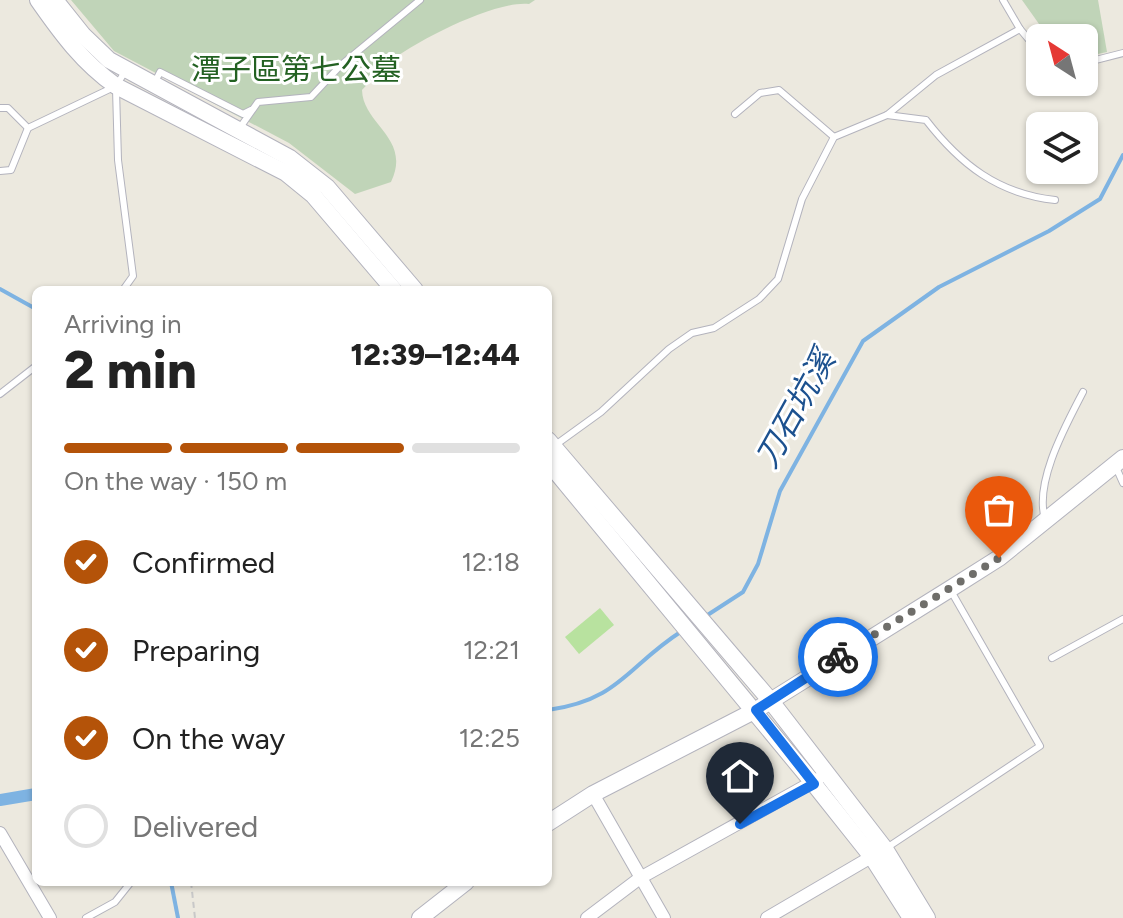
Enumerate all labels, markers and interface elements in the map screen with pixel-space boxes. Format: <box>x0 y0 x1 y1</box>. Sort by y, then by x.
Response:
north arrow <box>1026 24 1098 96</box>
map controls <box>1026 24 1098 184</box>
park label: 潭子區第七公墓 <box>191 51 401 88</box>
button: layers <box>1026 112 1098 184</box>
text: Arriving in <box>64 308 182 340</box>
text: 12:39–12:44 <box>350 336 520 373</box>
text: 2 min <box>64 339 197 401</box>
water label: 刀石坑溪 <box>747 340 845 474</box>
text: On the way · 150 m <box>64 465 287 497</box>
pin <box>965 476 1033 558</box>
icon: bag <box>977 488 1021 532</box>
icon: check <box>64 540 108 584</box>
text: Confirmed <box>132 544 275 581</box>
text: 12:18 <box>461 546 520 578</box>
courier <box>798 617 878 697</box>
icon: check <box>64 628 108 672</box>
text: Preparing <box>132 632 260 669</box>
text: 12:21 <box>463 634 520 666</box>
icon: bike <box>816 635 860 679</box>
icon: check <box>64 716 108 760</box>
text: On the way <box>132 720 285 757</box>
text: 12:25 <box>459 722 520 754</box>
pin <box>706 742 774 824</box>
icon: home <box>718 754 762 798</box>
text: Delivered <box>132 808 258 845</box>

